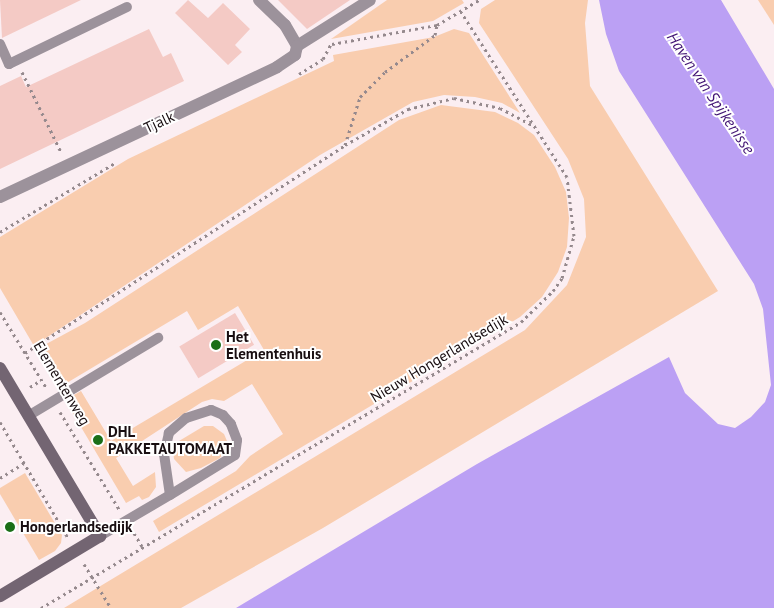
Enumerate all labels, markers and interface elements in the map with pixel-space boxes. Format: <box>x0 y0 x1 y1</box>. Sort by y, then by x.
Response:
water label: Haven van Spijkenisse <box>663 28 759 158</box>
street label: Tjalk <box>141 107 177 137</box>
street label: Nieuw Hongerlandsedijk <box>367 310 511 406</box>
place label: Het Elementenhuis <box>226 327 321 362</box>
street label: Elementenweg <box>30 338 94 428</box>
marker: Het Elementenhuis <box>210 339 222 351</box>
place label: DHL PAKKETAUTOMAAT <box>108 422 232 457</box>
marker: DHL PAKKETAUTOMAAT <box>92 434 104 446</box>
place label: Hongerlandsedijk <box>20 518 132 536</box>
marker: Hongerlandsedijk <box>4 521 16 533</box>

